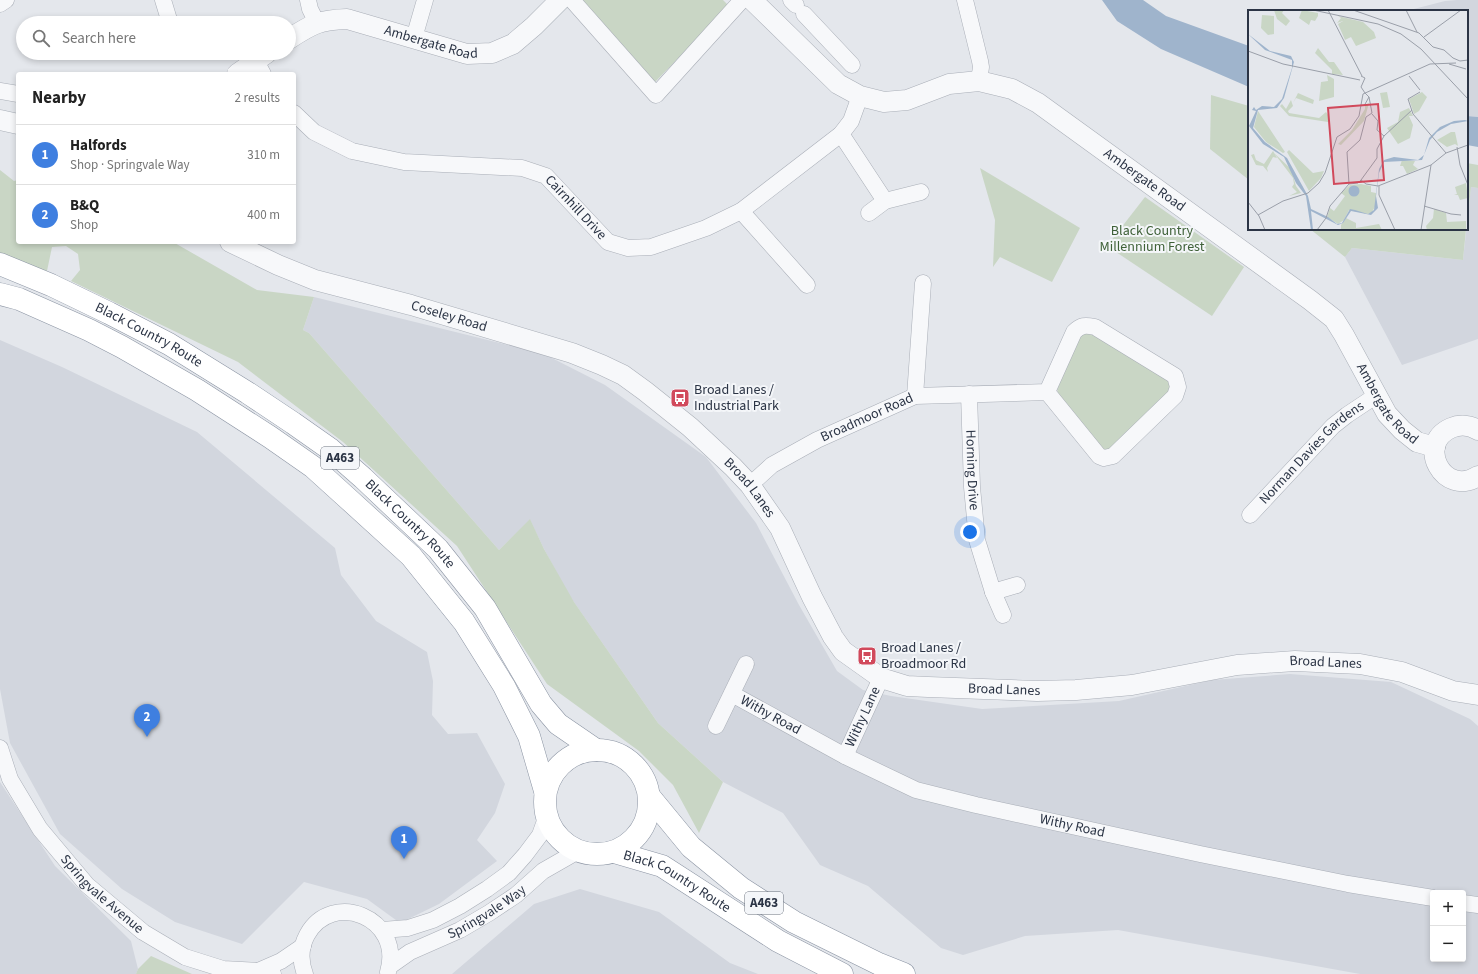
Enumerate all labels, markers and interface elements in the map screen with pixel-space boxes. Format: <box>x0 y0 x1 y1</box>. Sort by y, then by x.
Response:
inset map <box>1248 10 1468 230</box>
search box <box>16 16 296 60</box>
street label: Ambergate Road <box>382 20 478 64</box>
icon: search <box>30 27 52 49</box>
text: Search here <box>62 28 136 49</box>
text: Nearby <box>32 86 86 110</box>
text: 2 results <box>235 89 280 107</box>
text: Halfords <box>70 135 127 156</box>
street label: Ambergate Road <box>1099 144 1189 217</box>
text: 1 <box>42 146 48 164</box>
text: 310 m <box>247 146 280 164</box>
text: Shop · Springvale Way <box>70 156 190 174</box>
street label: Cairnhill Drive <box>540 171 611 245</box>
text: B&Q <box>70 195 99 216</box>
text: 2 <box>42 206 48 224</box>
text: 400 m <box>247 206 280 224</box>
text: Shop <box>70 216 98 234</box>
park label: Black Country Millennium Forest <box>1100 221 1205 257</box>
street label: Coseley Road <box>409 296 489 337</box>
street label: Black Country Route <box>92 298 206 372</box>
street label: Ambergate Road <box>1351 360 1423 449</box>
place label: Broad Lanes / Industrial Park <box>694 380 779 416</box>
bus stop icon: Broad Lanes / Industrial Park <box>669 387 691 409</box>
street label: Broadmoor Road <box>817 388 917 447</box>
street label: Norman Davies Gardens <box>1255 396 1368 509</box>
street label: Horning Drive <box>960 429 984 511</box>
road number: A463 <box>321 447 359 469</box>
street label: Broad Lanes <box>719 453 780 522</box>
street label: Black Country Route <box>360 475 460 573</box>
your location <box>960 522 980 542</box>
place label: Broad Lanes / Broadmoor Rd <box>881 638 966 674</box>
bus stop icon: Broad Lanes / Broadmoor Rd <box>856 645 878 667</box>
street label: Broad Lanes <box>1289 651 1362 674</box>
street label: Broad Lanes <box>967 678 1041 701</box>
street label: Withy Lane <box>840 683 886 751</box>
street label: Withy Road <box>737 690 804 740</box>
pin: 2 <box>134 704 160 737</box>
street label: Withy Road <box>1038 809 1107 843</box>
pin: 1 <box>391 826 417 859</box>
street label: Black Country Route <box>621 845 735 918</box>
street label: Springvale Avenue <box>56 850 148 938</box>
street label: Springvale Way <box>444 880 531 944</box>
map controls <box>1430 890 1466 962</box>
button: + <box>1430 890 1466 926</box>
road number: A463 <box>745 892 783 914</box>
button: − <box>1430 926 1466 962</box>

